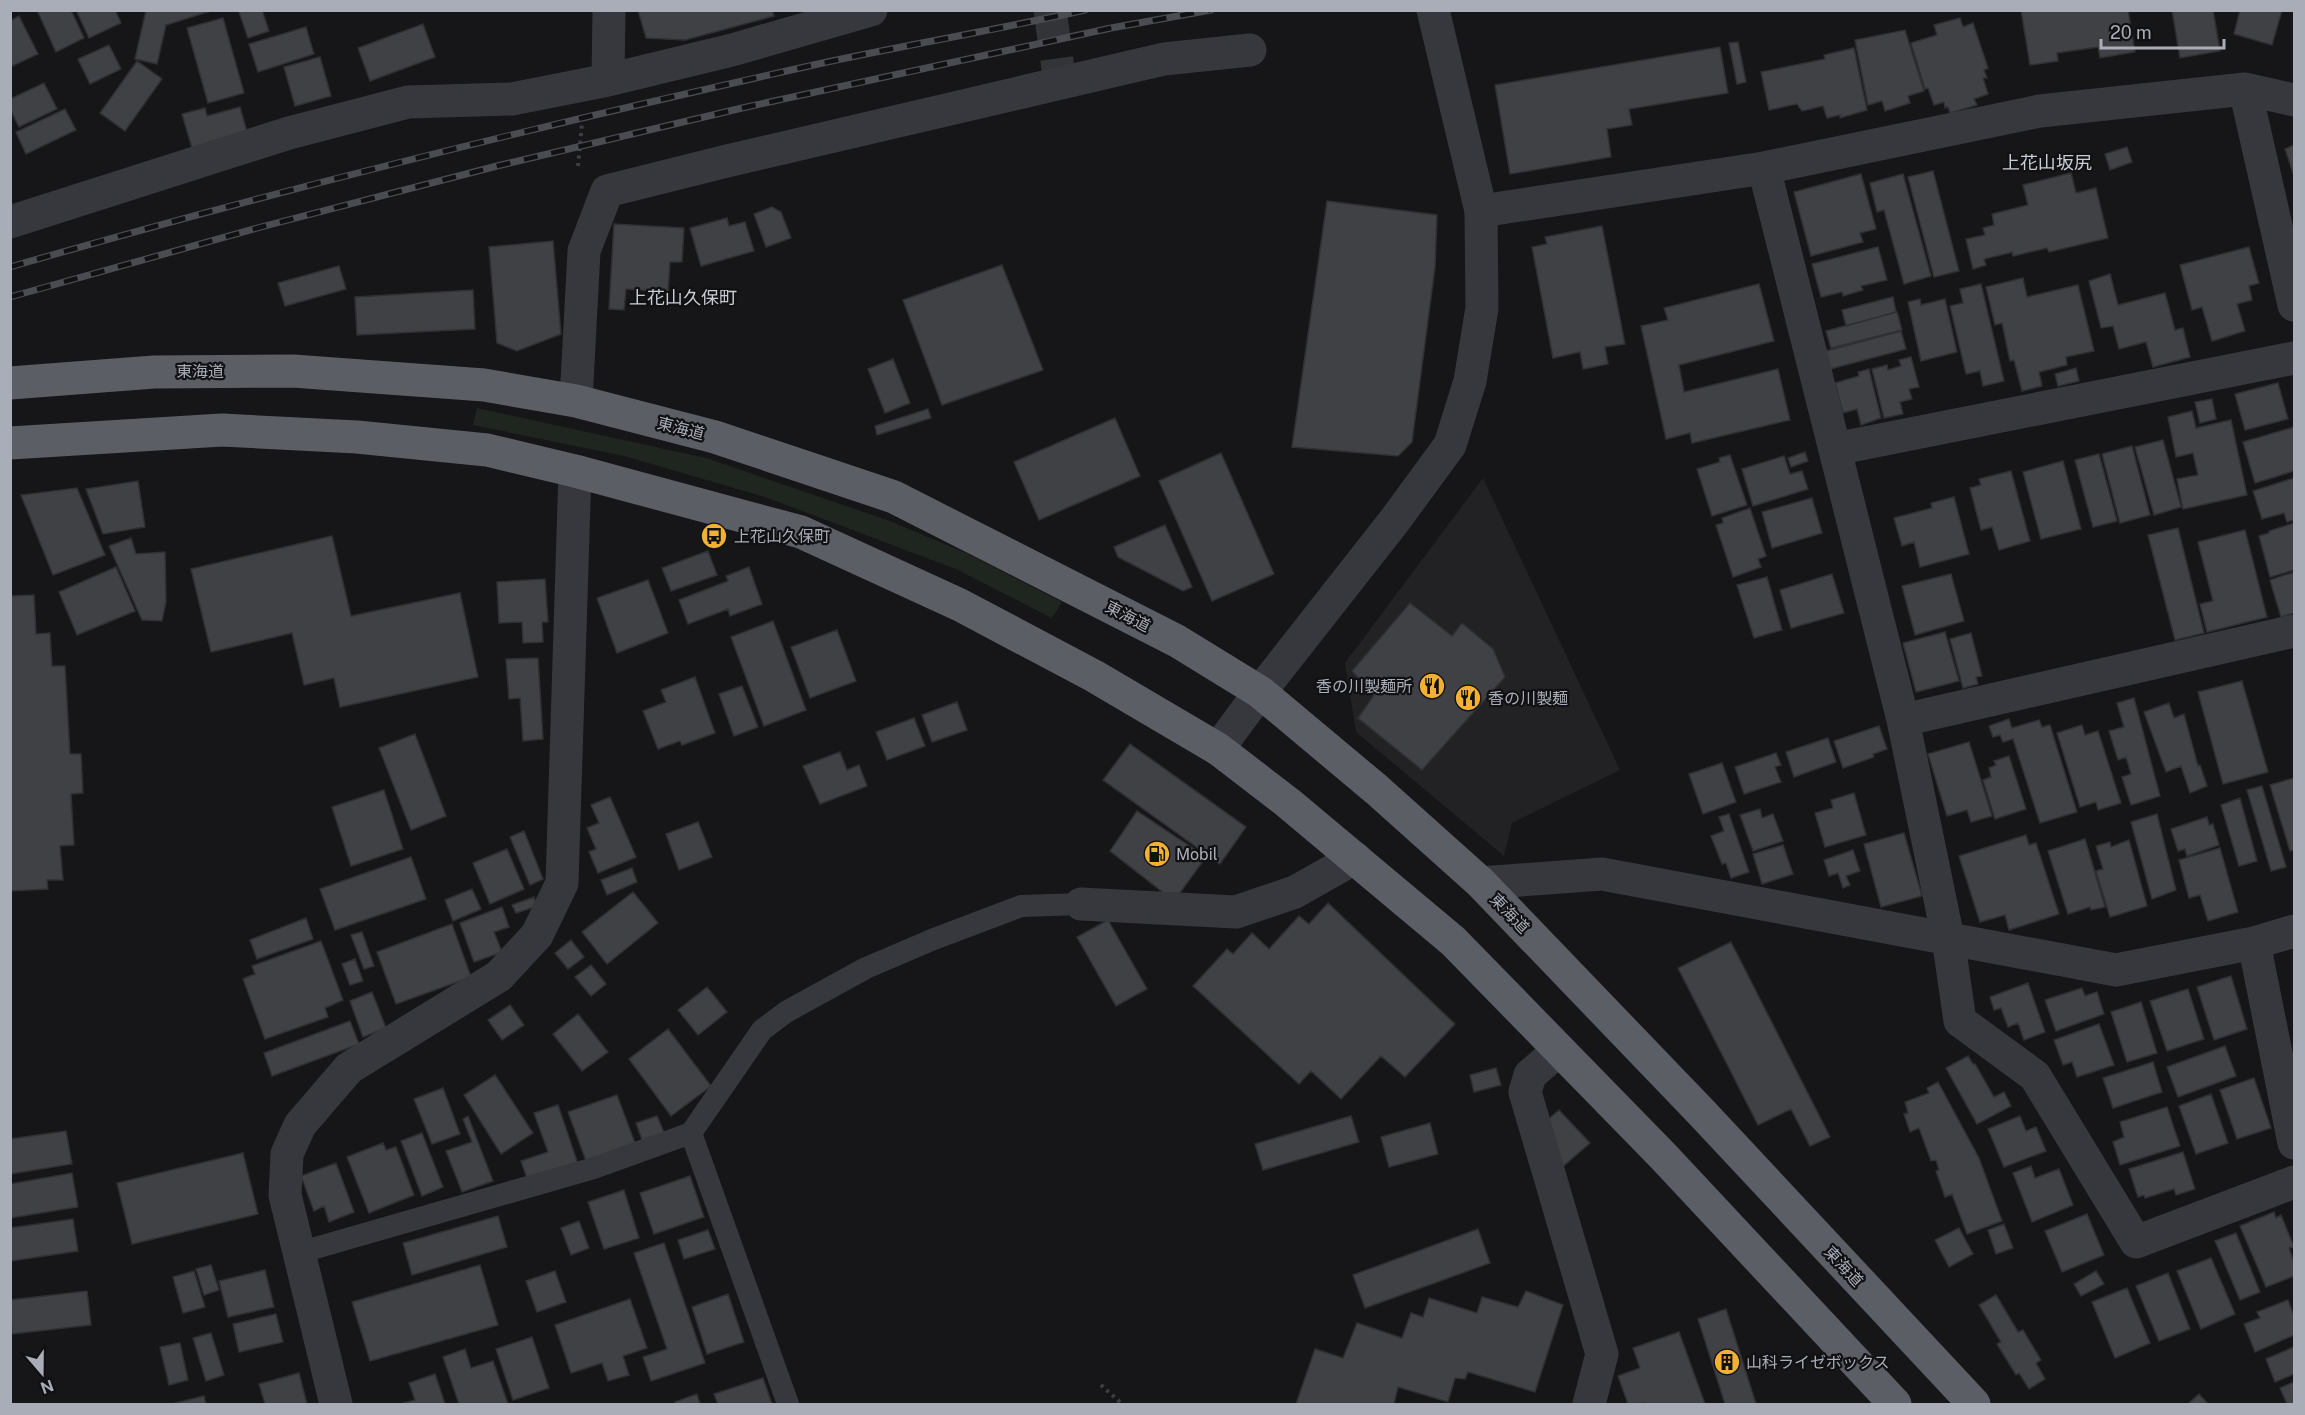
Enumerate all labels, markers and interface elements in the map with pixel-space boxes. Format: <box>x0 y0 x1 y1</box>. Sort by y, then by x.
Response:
scale bar <box>2101 12 2224 50</box>
text: 20 m <box>2110 22 2152 43</box>
district label: 上花山坂尻 <box>2002 152 2092 173</box>
district label: 上花山久保町 <box>629 287 737 308</box>
street label: 東海道 <box>176 362 224 381</box>
street label: 東海道 <box>655 413 706 444</box>
bus stop icon: 上花山久保町 <box>699 521 729 551</box>
place label: 上花山久保町 <box>734 527 830 546</box>
street label: 東海道 <box>1102 597 1153 636</box>
restaurant icon: 香の川製麺所 <box>1417 671 1447 701</box>
place label: 香の川製麺所 <box>1316 677 1412 696</box>
restaurant icon: 香の川製麺 <box>1453 683 1483 713</box>
place label: 香の川製麺 <box>1488 689 1568 708</box>
fuel station icon: Mobil <box>1142 839 1172 869</box>
place label: Mobil <box>1176 845 1218 864</box>
street label: 東海道 <box>1486 889 1533 937</box>
street label: 東海道 <box>1820 1242 1867 1290</box>
north arrow <box>12 1343 72 1403</box>
building icon: 山科ライゼボックス <box>1712 1347 1742 1377</box>
place label: 山科ライゼボックス <box>1746 1353 1890 1372</box>
text: N <box>38 1376 56 1398</box>

